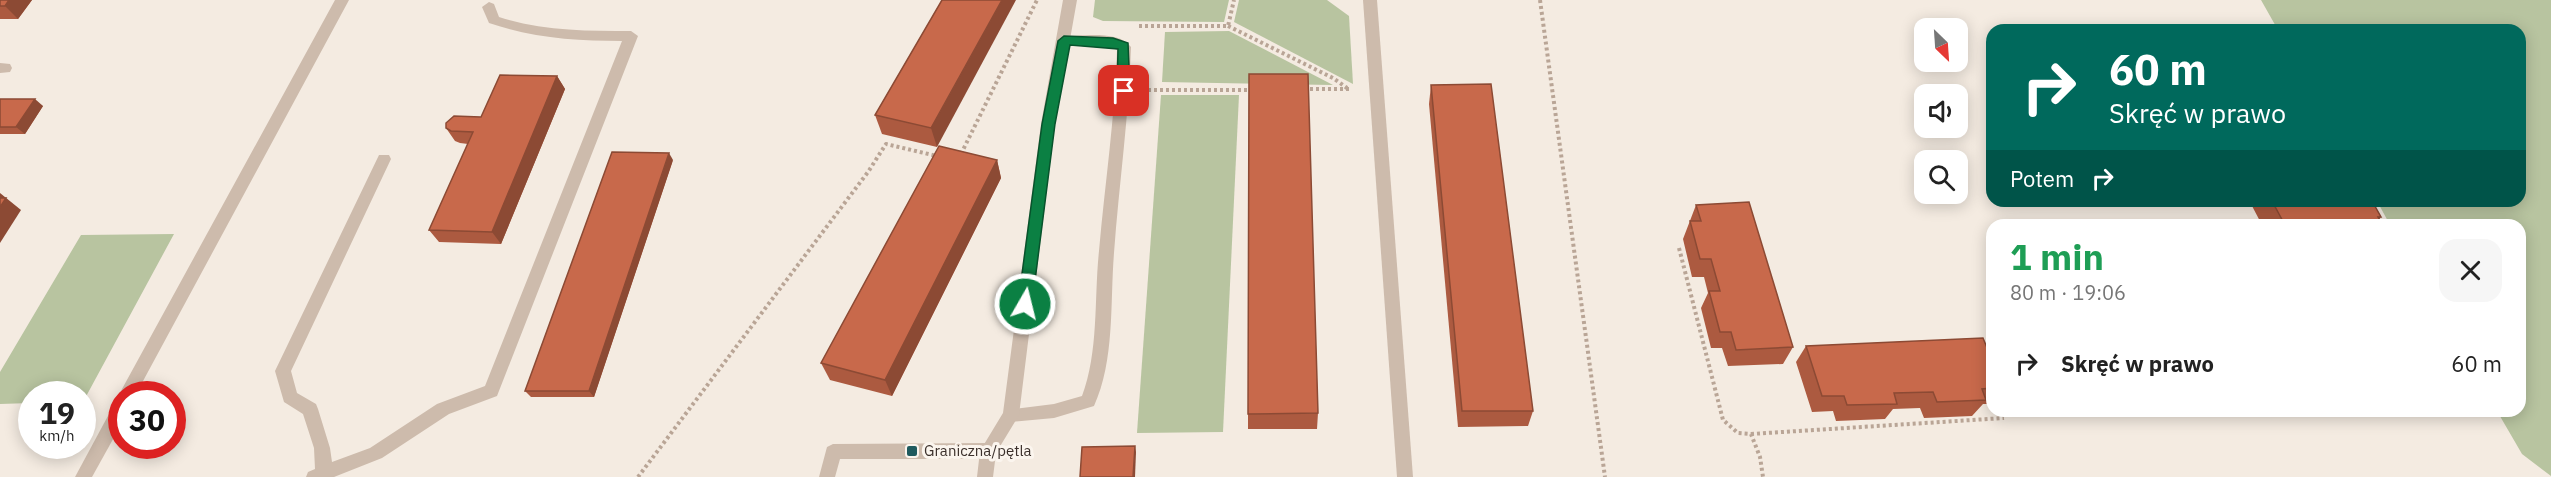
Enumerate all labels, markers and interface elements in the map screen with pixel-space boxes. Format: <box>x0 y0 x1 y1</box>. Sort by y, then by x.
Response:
north arrow <box>1914 18 1968 72</box>
map controls <box>1914 18 1968 204</box>
text: 60 m <box>2109 42 2207 97</box>
icon: right <box>2010 48 2088 126</box>
pin <box>1098 65 1149 116</box>
icon: arrive <box>1107 74 1140 107</box>
button: sound <box>1914 84 1968 138</box>
text: Skręć w prawo <box>2109 95 2286 130</box>
button: search <box>1914 150 1968 204</box>
icon: right <box>2086 162 2119 195</box>
text: Potem <box>2010 164 2074 193</box>
text: 1 min <box>2010 233 2104 280</box>
button: close <box>2439 239 2502 302</box>
position arrow <box>993 272 1057 336</box>
text: 80 m · 19:06 <box>2010 279 2126 306</box>
icon: right <box>2010 347 2043 380</box>
text: Skręć w prawo <box>2061 349 2214 378</box>
text: 60 m <box>2451 349 2502 378</box>
speed limit sign: 30 <box>108 381 186 459</box>
text: 19 <box>39 393 75 432</box>
text: km/h <box>39 426 75 445</box>
place label: Graniczna/pętla <box>924 441 1032 460</box>
marker: Graniczna/pętla <box>905 444 919 458</box>

